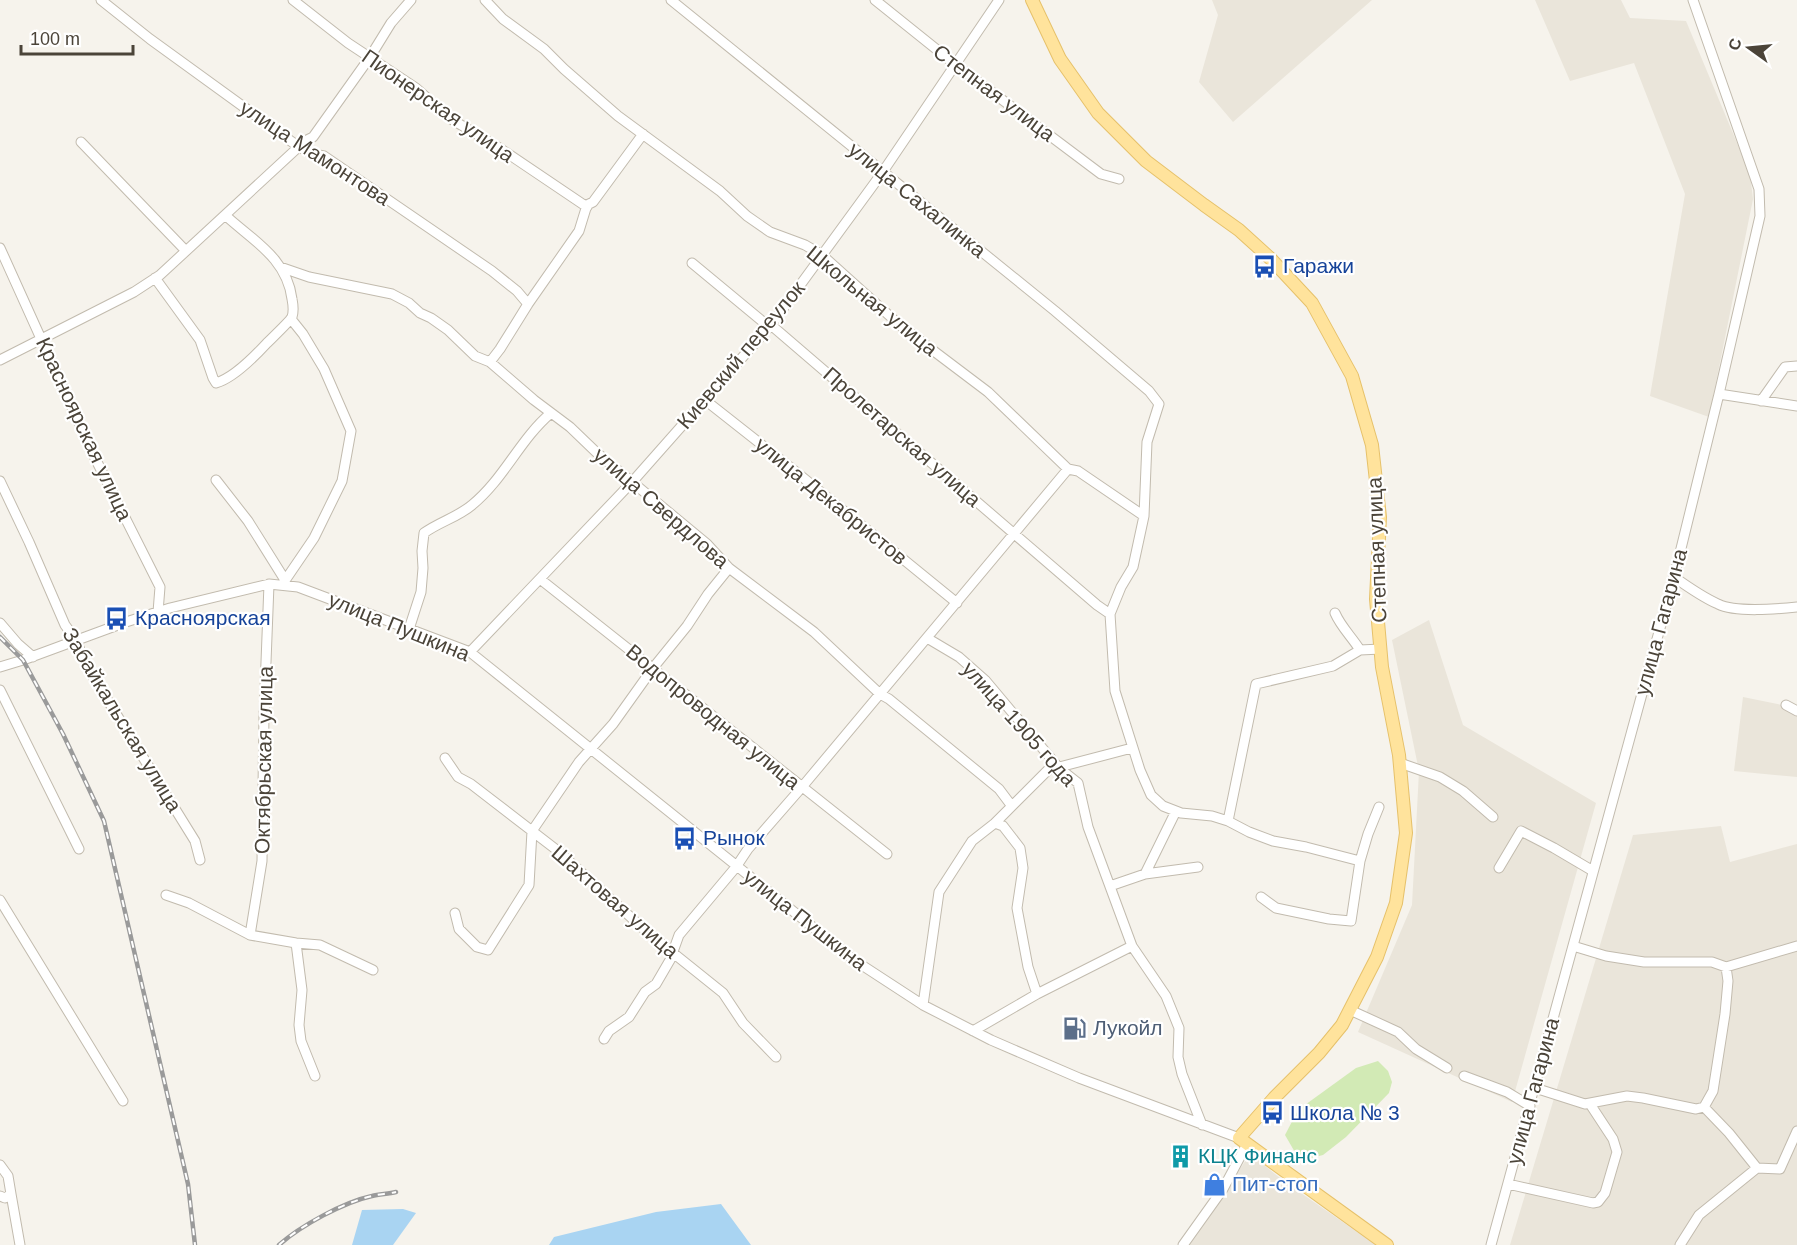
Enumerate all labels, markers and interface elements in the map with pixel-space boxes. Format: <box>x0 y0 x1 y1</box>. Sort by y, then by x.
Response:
scale bar <box>21 18 134 56</box>
north arrow <box>1719 18 1779 78</box>
text: 100 m <box>30 29 80 49</box>
text: С <box>1725 36 1745 52</box>
street label: Степная улица <box>929 40 1060 146</box>
street label: Пионерская улица <box>358 44 519 167</box>
street label: улица Мамонтова <box>236 95 395 210</box>
street label: улица Сахалинка <box>844 137 991 262</box>
street label: Школьная улица <box>802 241 942 361</box>
bus stop icon: Гаражи <box>1252 253 1278 279</box>
place label: Гаражи <box>1283 254 1354 277</box>
street label: Киевский переулок <box>672 276 809 433</box>
street label: Красноярская улица <box>32 334 137 524</box>
street label: Пролетарская улица <box>819 362 986 511</box>
street label: улица Декабристов <box>751 432 912 569</box>
street label: улица Свердлова <box>589 443 734 573</box>
street label: Степная улица <box>1362 476 1391 623</box>
street label: улица Гагарина <box>1630 546 1691 698</box>
street label: улица Пушкина <box>325 588 473 665</box>
bus stop icon: Красноярская <box>104 605 130 631</box>
place label: Красноярская <box>135 606 271 629</box>
street label: Забайкальская улица <box>58 624 187 816</box>
street label: Водопроводная улица <box>622 640 805 794</box>
street label: улица 1905 года <box>958 657 1081 790</box>
street label: Октябрьская улица <box>250 665 277 854</box>
bus stop icon: Рынок <box>672 825 698 851</box>
place label: Рынок <box>703 826 765 849</box>
street label: Шахтовая улица <box>547 841 683 963</box>
street label: улица Пушкина <box>739 864 872 975</box>
fuel station icon: Лукойл <box>1062 1015 1088 1041</box>
street label: улица Гагарина <box>1502 1015 1563 1167</box>
place label: Лукойл <box>1093 1016 1163 1039</box>
bus stop icon: Школа № 3 <box>1259 1100 1285 1126</box>
place label: Школа № 3 <box>1290 1101 1400 1124</box>
building icon: КЦК Финанс <box>1167 1143 1193 1169</box>
place label: КЦК Финанс <box>1198 1144 1317 1167</box>
shop icon: Пит-стоп <box>1201 1171 1227 1197</box>
place label: Пит-стоп <box>1232 1172 1318 1195</box>

